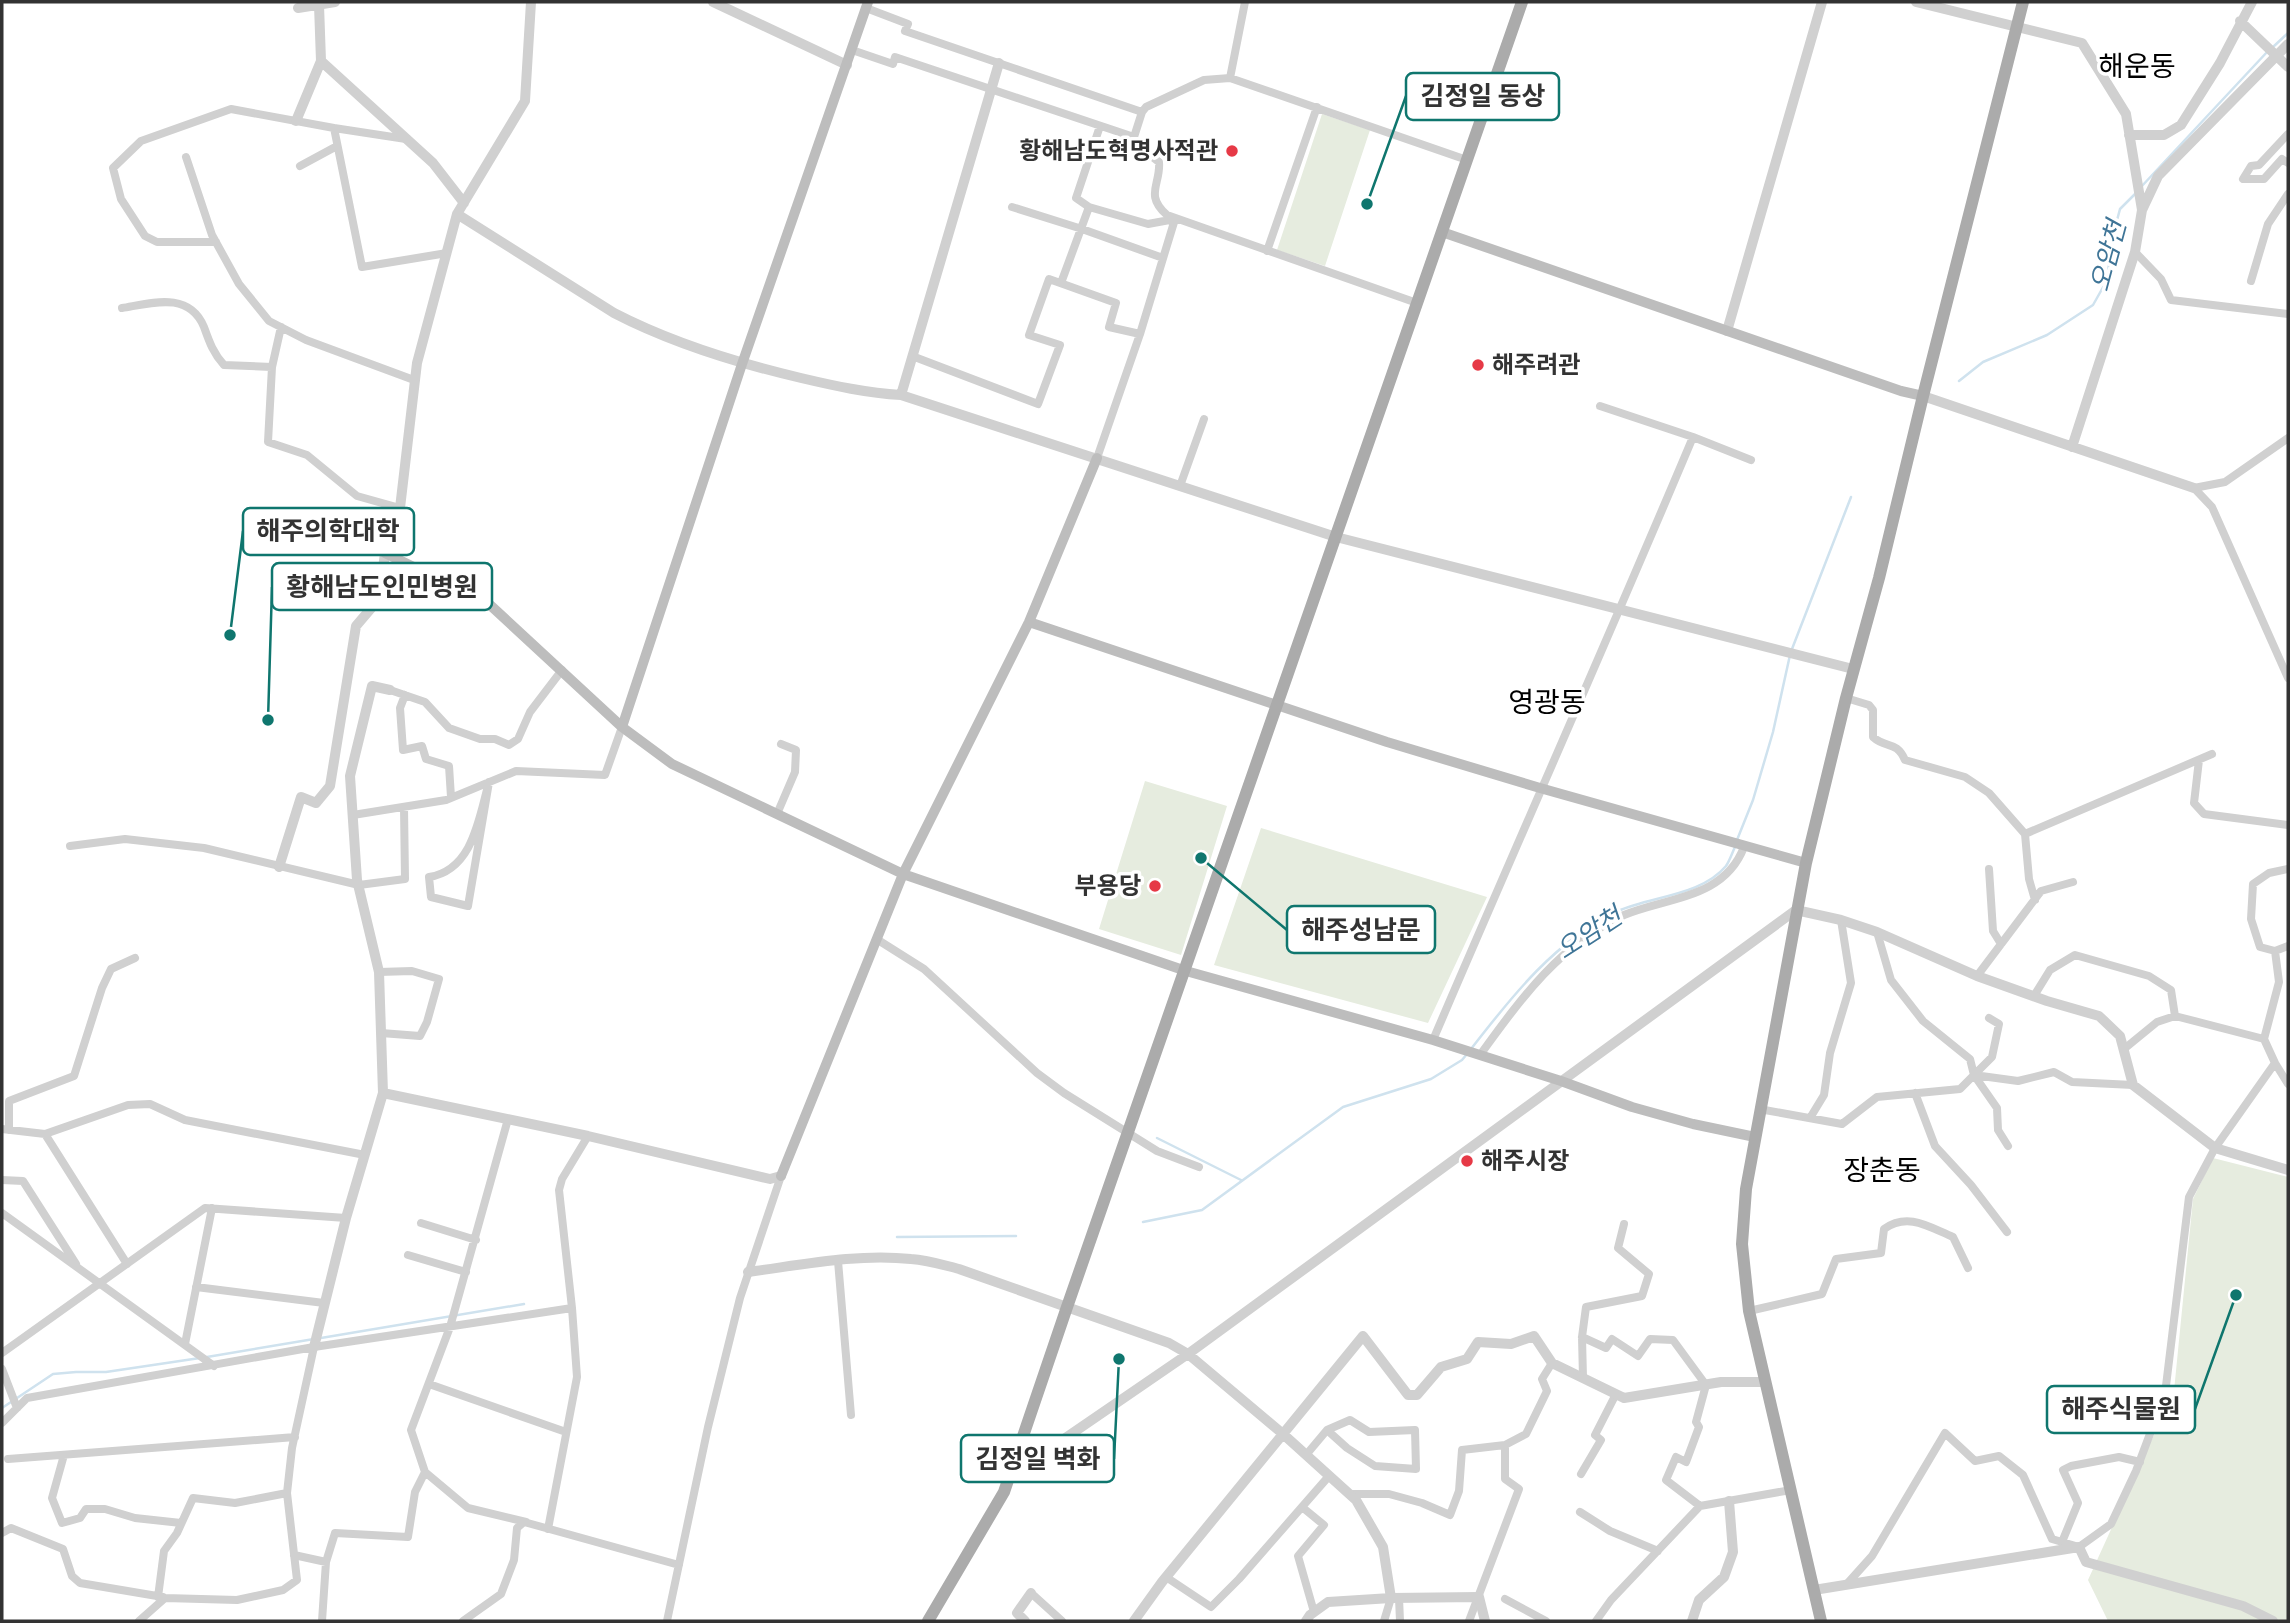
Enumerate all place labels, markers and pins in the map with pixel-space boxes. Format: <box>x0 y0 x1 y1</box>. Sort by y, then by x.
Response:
callout: 김정일 동상 <box>1406 73 1559 120</box>
place label: 황해남도혁명사적관 <box>1019 137 1218 165</box>
marker: 황해남도혁명사적관 <box>1224 143 1240 159</box>
place label: 해주려관 <box>1492 351 1580 379</box>
marker: 해주려관 <box>1470 357 1486 373</box>
callout: 해주의학대학 <box>243 508 414 555</box>
callout: 황해남도인민병원 <box>272 563 492 610</box>
place label: 부용당 <box>1075 872 1141 900</box>
marker: 부용당 <box>1147 878 1163 894</box>
callout: 해주성남문 <box>1287 906 1435 953</box>
place label: 해주시장 <box>1481 1147 1569 1175</box>
marker: 해주시장 <box>1459 1153 1475 1169</box>
callout: 해주식물원 <box>2047 1386 2195 1433</box>
callout: 김정일 벽화 <box>961 1435 1114 1482</box>

